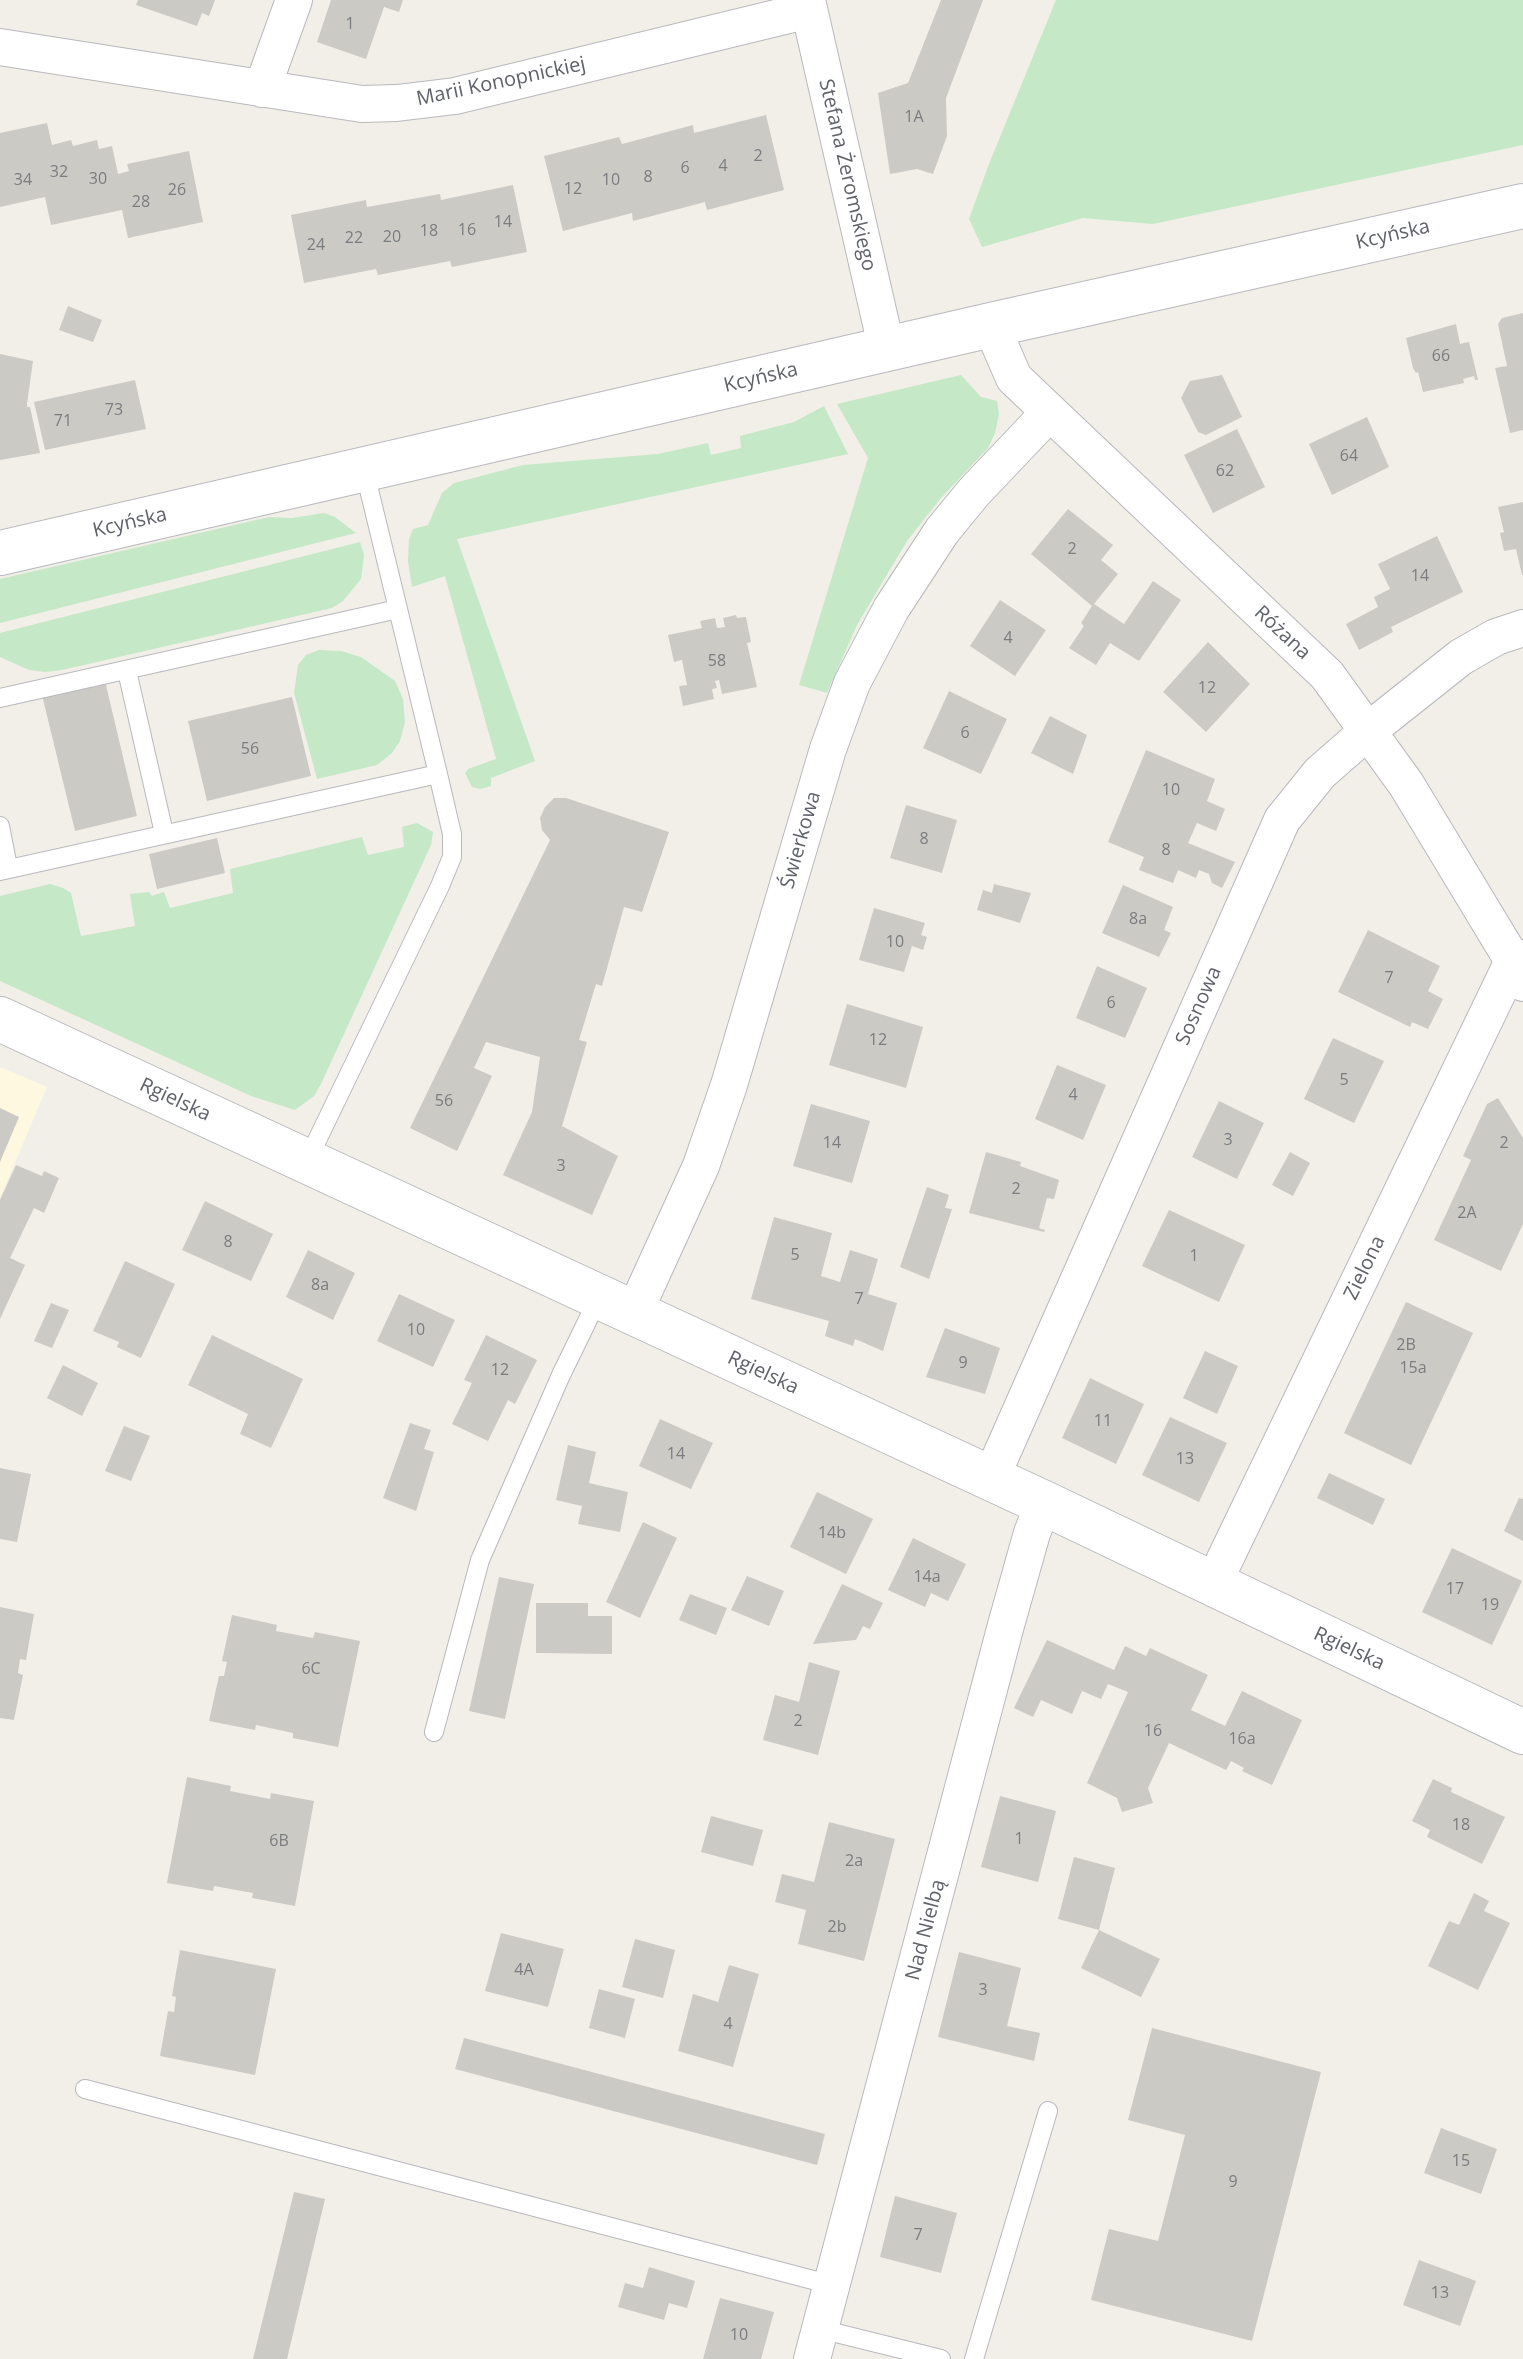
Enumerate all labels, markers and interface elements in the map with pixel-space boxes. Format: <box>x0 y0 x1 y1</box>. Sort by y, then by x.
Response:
house number: 1 <box>345 14 355 34</box>
street label: Marii Konopnickiej <box>414 52 588 112</box>
street label: Stefana Żeromskiego <box>813 77 881 273</box>
house number: 1A <box>904 107 924 127</box>
house number: 2 <box>753 146 763 166</box>
house number: 4 <box>718 156 728 176</box>
house number: 6 <box>680 158 690 178</box>
house number: 32 <box>50 162 68 182</box>
house number: 8 <box>643 167 653 187</box>
house number: 30 <box>89 169 107 189</box>
house number: 34 <box>14 170 32 190</box>
house number: 10 <box>602 170 620 190</box>
house number: 12 <box>564 179 582 199</box>
house number: 26 <box>168 180 186 200</box>
house number: 28 <box>132 192 150 212</box>
house number: 14 <box>494 212 512 232</box>
street label: Kcyńska <box>1354 215 1432 255</box>
house number: 16 <box>458 220 476 240</box>
house number: 18 <box>420 221 438 241</box>
house number: 20 <box>383 227 401 247</box>
house number: 22 <box>345 228 363 248</box>
house number: 24 <box>307 235 325 255</box>
house number: 66 <box>1432 346 1450 366</box>
street label: Kcyńska <box>722 358 800 398</box>
house number: 73 <box>105 400 123 420</box>
house number: 71 <box>54 411 72 431</box>
house number: 64 <box>1340 446 1358 466</box>
house number: 62 <box>1216 461 1234 481</box>
street label: Kcyńska <box>91 503 169 543</box>
house number: 2 <box>1067 539 1077 559</box>
house number: 14 <box>1411 566 1429 586</box>
street label: Różana <box>1249 601 1315 665</box>
house number: 4 <box>1003 628 1013 648</box>
house number: 58 <box>708 651 726 671</box>
house number: 12 <box>1198 678 1216 698</box>
house number: 6 <box>960 723 970 743</box>
house number: 56 <box>241 739 259 759</box>
house number: 10 <box>1162 780 1180 800</box>
street label: Świerkowa <box>776 789 826 891</box>
house number: 8 <box>919 829 929 849</box>
house number: 8 <box>1161 840 1171 860</box>
house number: 8a <box>1129 909 1147 929</box>
house number: 10 <box>886 932 904 952</box>
street label: Sosnowa <box>1171 963 1227 1049</box>
house number: 7 <box>1384 968 1394 988</box>
house number: 6 <box>1106 993 1116 1013</box>
house number: 12 <box>869 1030 887 1050</box>
house number: 5 <box>1339 1070 1349 1090</box>
street label: Rgielska <box>136 1073 214 1127</box>
house number: 4 <box>1068 1085 1078 1105</box>
house number: 56 <box>435 1091 453 1111</box>
house number: 3 <box>1223 1130 1233 1150</box>
house number: 14 <box>823 1133 841 1153</box>
house number: 2 <box>1499 1133 1509 1153</box>
house number: 3 <box>556 1156 566 1176</box>
house number: 2 <box>1011 1179 1021 1199</box>
house number: 2A <box>1457 1203 1477 1223</box>
house number: 8 <box>223 1232 233 1252</box>
street label: Zielona <box>1339 1232 1391 1304</box>
house number: 5 <box>790 1245 800 1265</box>
house number: 1 <box>1189 1246 1199 1266</box>
house number: 8a <box>311 1275 329 1295</box>
house number: 7 <box>854 1289 864 1309</box>
house number: 10 <box>407 1320 425 1340</box>
house number: 2B <box>1396 1335 1416 1355</box>
street label: Rgielska <box>724 1346 802 1400</box>
house number: 9 <box>958 1353 968 1373</box>
house number: 15a <box>1399 1358 1427 1378</box>
house number: 12 <box>491 1360 509 1380</box>
house number: 11 <box>1094 1411 1112 1431</box>
house number: 14 <box>667 1444 685 1464</box>
house number: 13 <box>1176 1449 1194 1469</box>
house number: 14b <box>818 1523 846 1543</box>
house number: 14a <box>913 1567 941 1587</box>
house number: 17 <box>1446 1579 1464 1599</box>
house number: 19 <box>1481 1595 1499 1615</box>
street label: Rgielska <box>1310 1622 1388 1676</box>
house number: 6C <box>301 1659 321 1679</box>
house number: 2 <box>793 1711 803 1731</box>
house number: 16 <box>1144 1721 1162 1741</box>
house number: 16a <box>1228 1729 1256 1749</box>
house number: 18 <box>1452 1815 1470 1835</box>
house number: 1 <box>1014 1829 1024 1849</box>
house number: 6B <box>269 1831 289 1851</box>
house number: 2a <box>845 1851 863 1871</box>
street label: Nad Nielbą <box>901 1877 951 1983</box>
house number: 2b <box>828 1917 846 1937</box>
house number: 4A <box>514 1960 534 1980</box>
house number: 3 <box>978 1980 988 2000</box>
house number: 4 <box>723 2014 733 2034</box>
house number: 15 <box>1452 2151 1470 2171</box>
house number: 9 <box>1228 2172 1238 2192</box>
house number: 7 <box>913 2225 923 2245</box>
house number: 13 <box>1431 2283 1449 2303</box>
house number: 10 <box>730 2325 748 2345</box>

